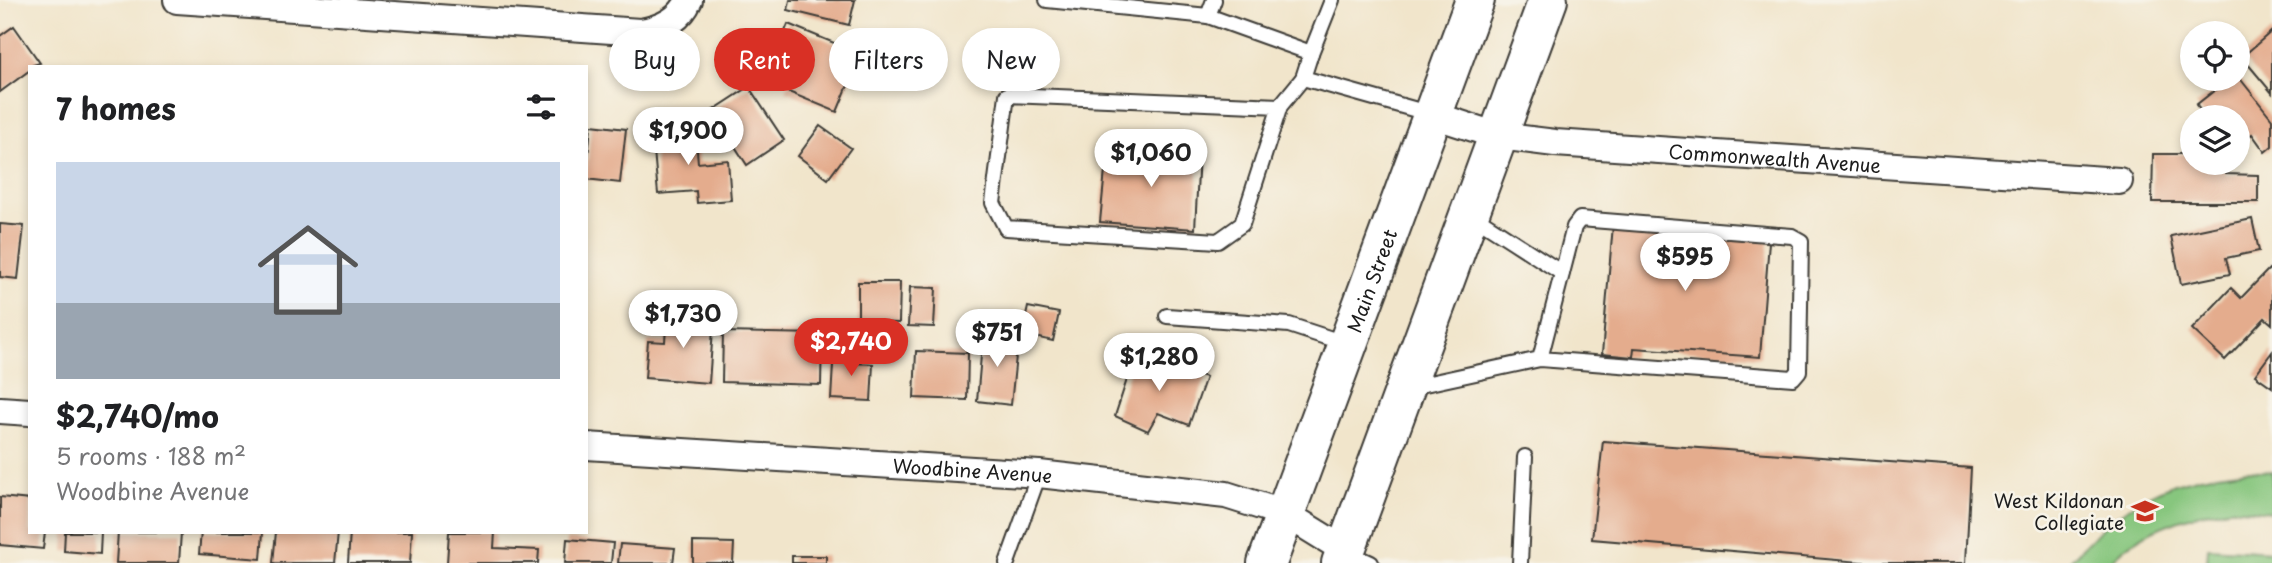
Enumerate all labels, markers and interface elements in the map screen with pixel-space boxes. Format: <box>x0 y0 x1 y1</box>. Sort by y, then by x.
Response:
map controls <box>2180 21 2250 175</box>
button: locate <box>2180 21 2250 91</box>
chip: Buy <box>609 28 700 91</box>
chip: Rent <box>714 28 815 91</box>
chip: Filters <box>829 28 948 91</box>
chip: New <box>962 28 1060 91</box>
text: 7 homes <box>56 85 176 130</box>
icon: filters <box>522 88 560 126</box>
button: layers <box>2180 105 2250 175</box>
pin: $1,900 <box>631 108 745 167</box>
text: $1,900 <box>649 112 727 147</box>
pin: $1,060 <box>1094 130 1208 189</box>
text: $1,060 <box>1110 134 1192 169</box>
street label: Commonwealth Avenue <box>1668 137 1882 179</box>
icon: home <box>245 207 371 333</box>
street label: Main Street <box>1339 225 1403 336</box>
pin: $595 <box>1644 233 1726 293</box>
text: $595 <box>1656 238 1714 273</box>
pin: $1,730 <box>626 290 740 350</box>
text: $1,730 <box>645 295 721 330</box>
pin: $751 <box>956 310 1038 369</box>
text: $751 <box>972 314 1022 349</box>
pin: $2,740 <box>794 318 908 378</box>
text: $2,740 <box>810 323 892 358</box>
pin: $1,280 <box>1102 334 1216 393</box>
text: $1,280 <box>1120 338 1198 373</box>
text: $2,740/mo <box>56 393 219 438</box>
text: 5 rooms · 188 m² <box>56 438 246 473</box>
street label: Woodbine Avenue <box>892 451 1053 489</box>
text: Woodbine Avenue <box>56 473 249 508</box>
place label: West Kildonan Collegiate <box>1994 486 2124 536</box>
school or university icon: West Kildonan Collegiate <box>2130 496 2160 526</box>

